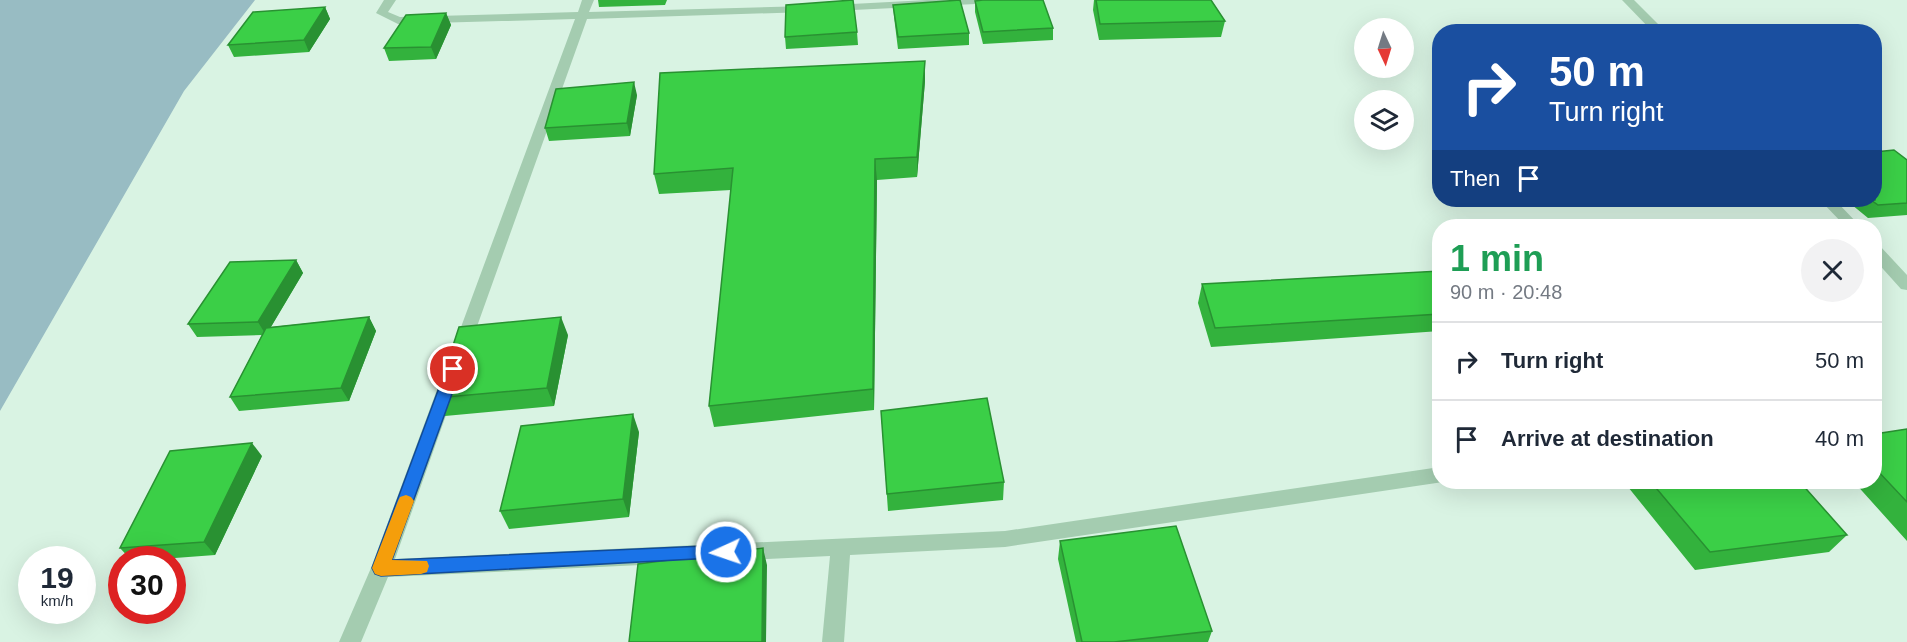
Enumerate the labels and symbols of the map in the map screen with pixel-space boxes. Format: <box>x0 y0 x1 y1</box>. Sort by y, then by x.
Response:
north arrow <box>1354 18 1414 78</box>
pin <box>427 343 478 394</box>
position arrow <box>694 520 758 584</box>
speed limit sign: 30 <box>108 546 186 624</box>

